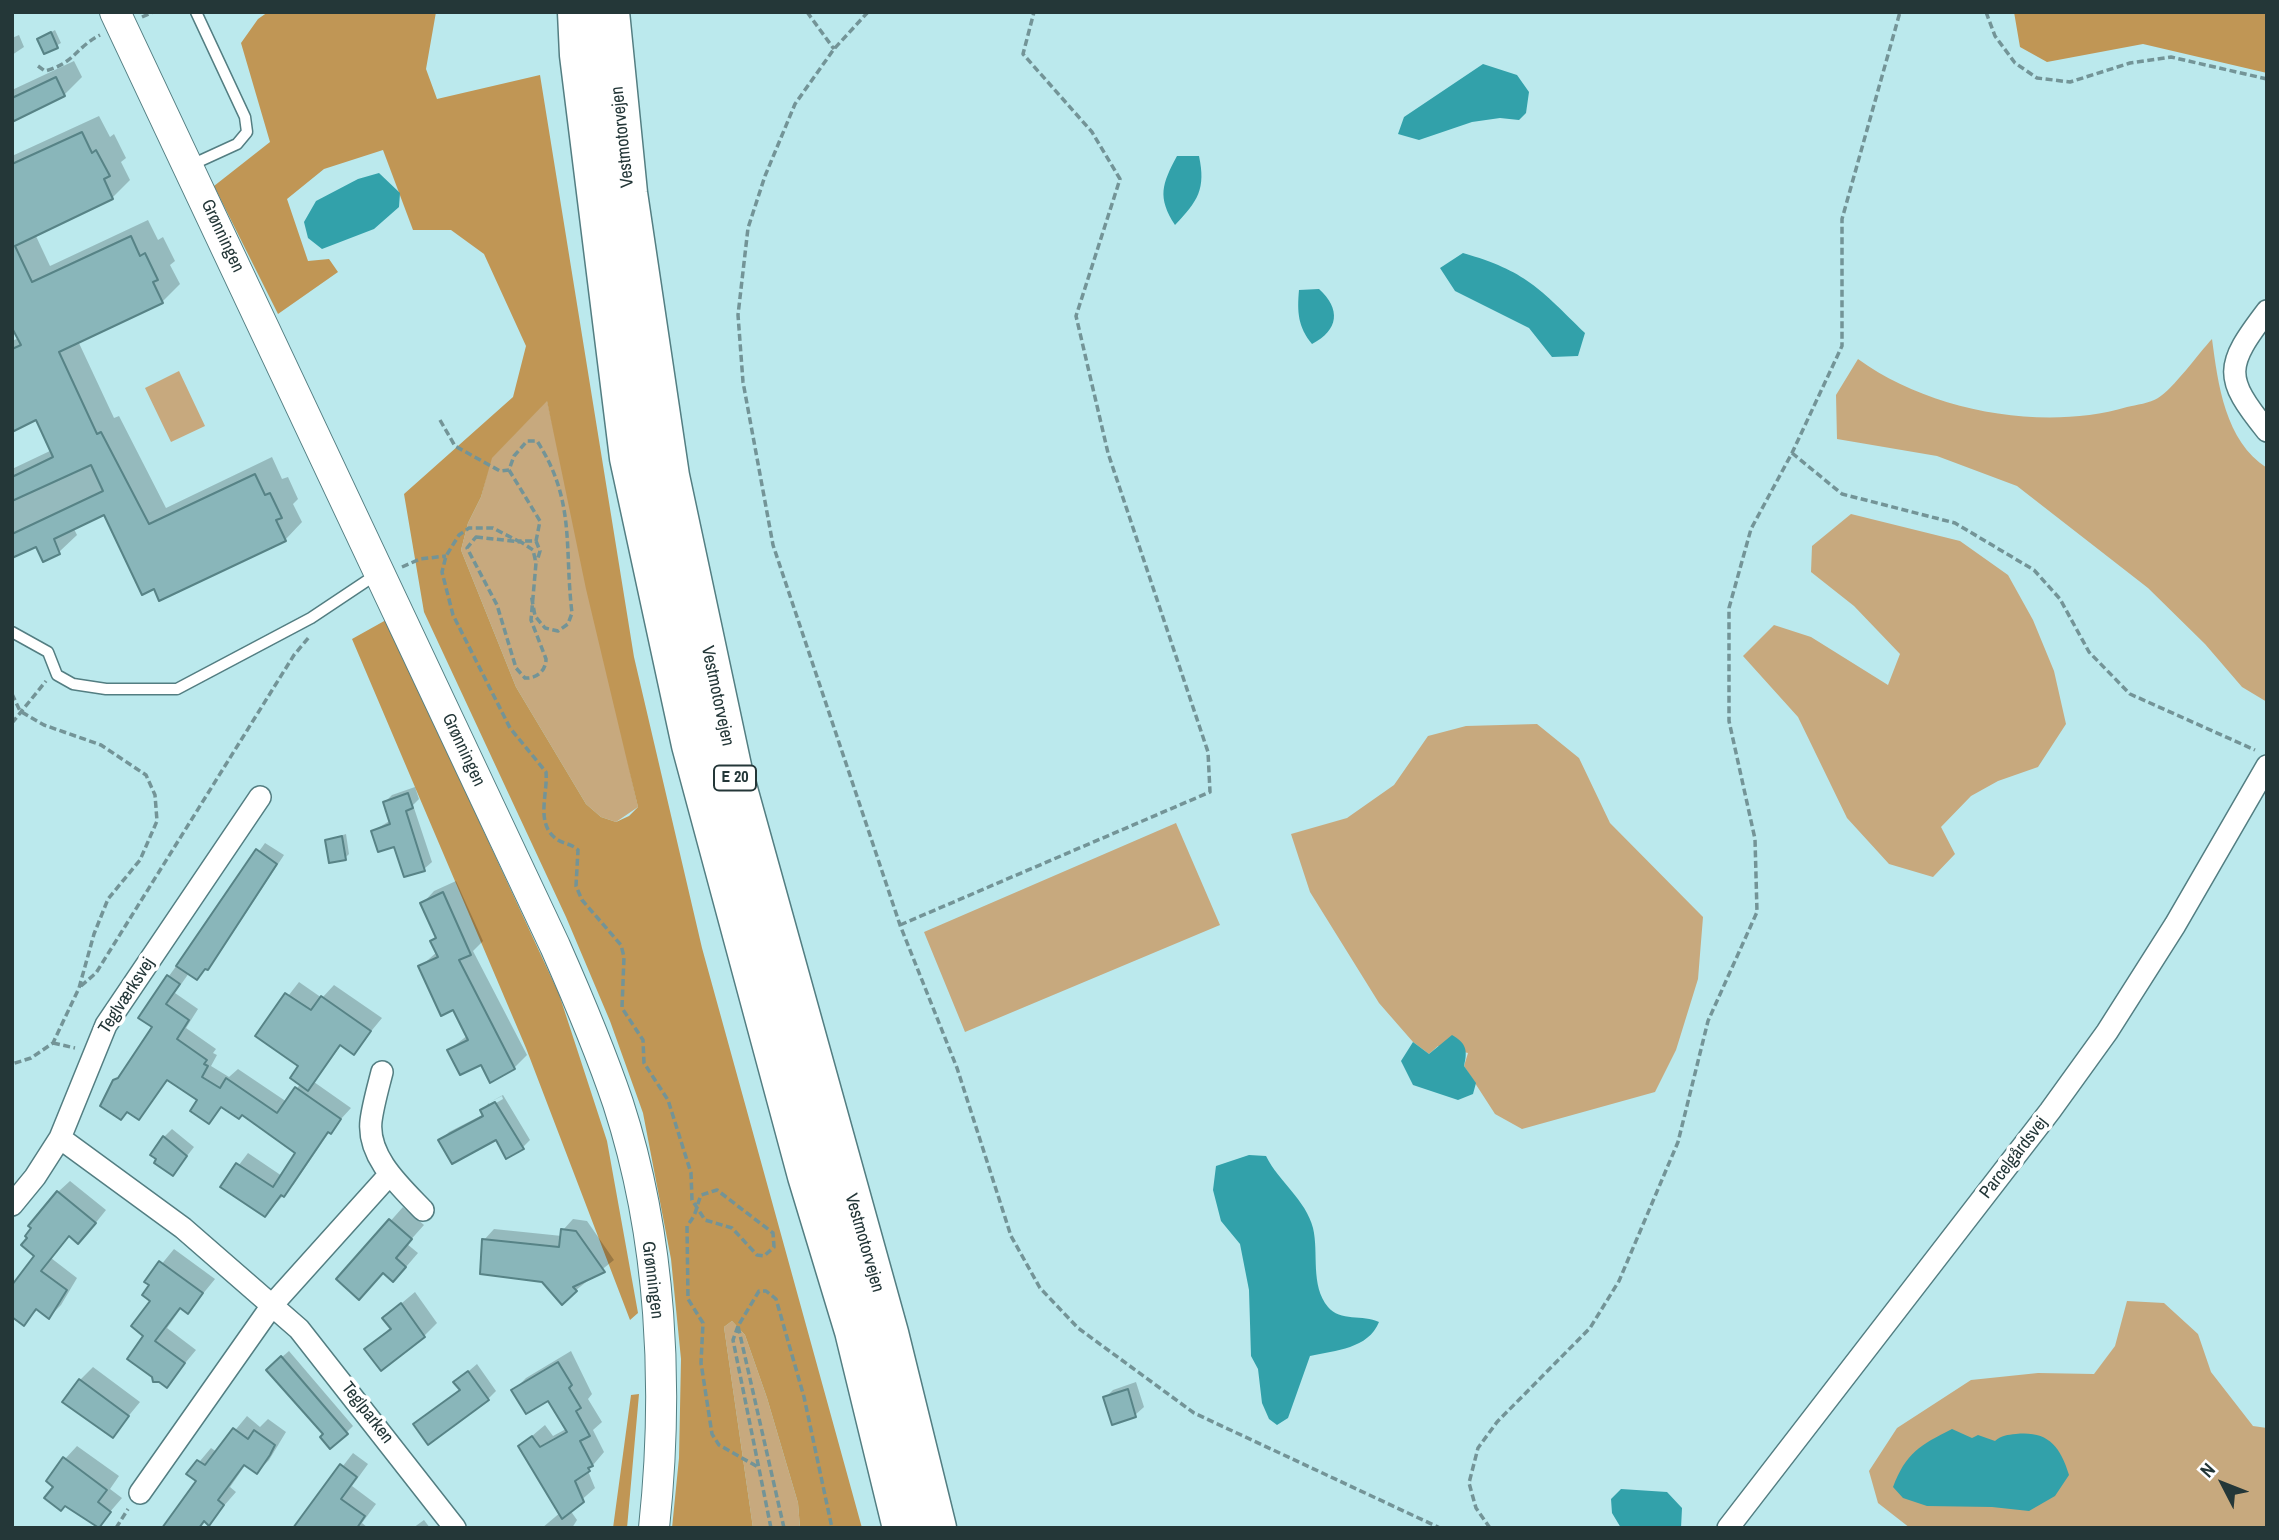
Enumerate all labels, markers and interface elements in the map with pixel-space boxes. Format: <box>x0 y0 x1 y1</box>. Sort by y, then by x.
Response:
street label: Vestmotorvejen <box>607 85 639 189</box>
street label: Grønningen <box>196 196 248 276</box>
street label: Vestmotorvejen <box>696 644 738 748</box>
street label: Grønningen <box>437 710 489 790</box>
road number: E 20 <box>714 765 756 790</box>
street label: Teglværksvej <box>94 954 160 1038</box>
street label: Parcelgårdsvej <box>1975 1113 2053 1203</box>
street label: Vestmotorvejen <box>840 1191 888 1295</box>
street label: Grønningen <box>637 1240 667 1320</box>
street label: Teglparken <box>336 1378 398 1448</box>
north arrow <box>2188 1449 2258 1519</box>
text: N <box>2194 1457 2221 1483</box>

